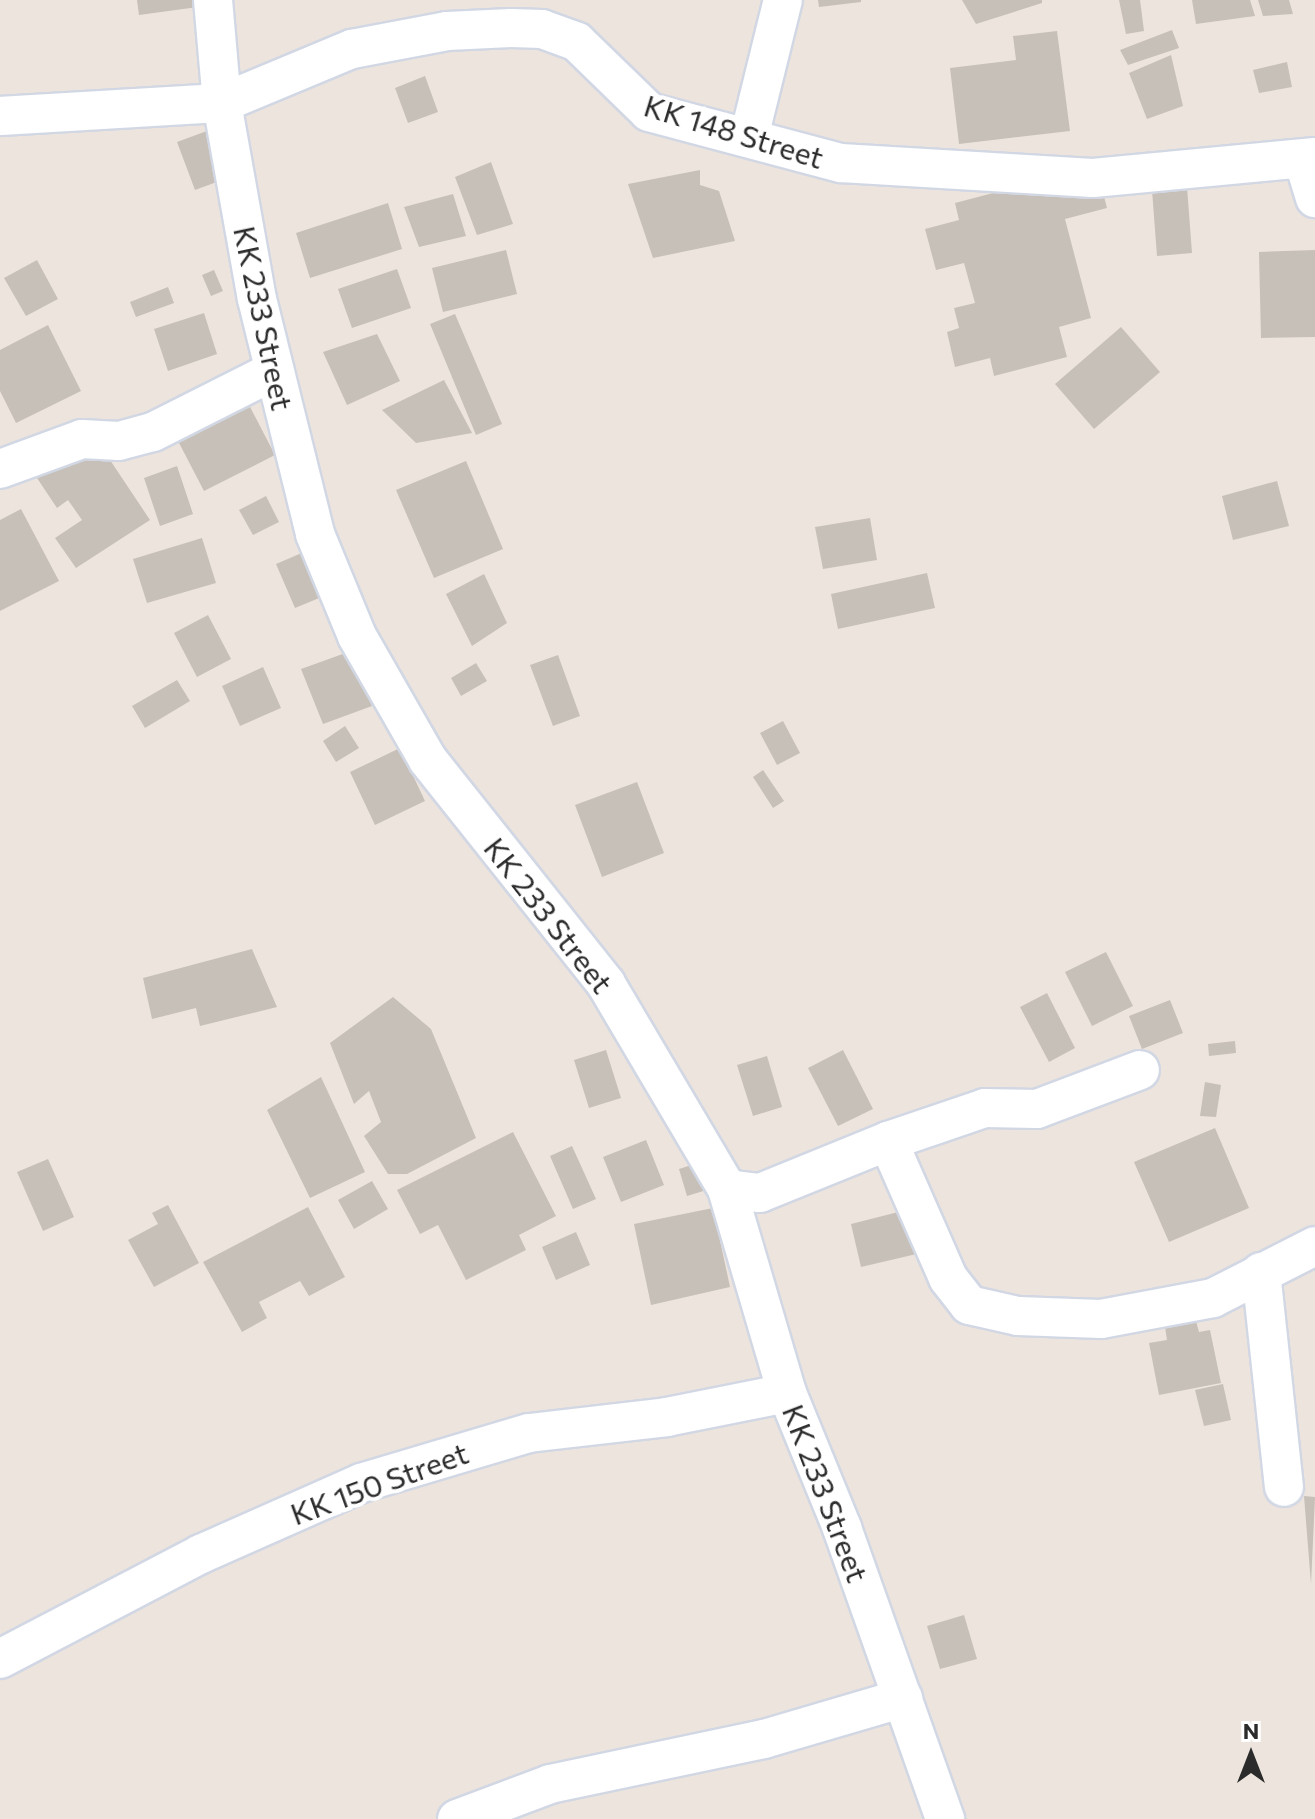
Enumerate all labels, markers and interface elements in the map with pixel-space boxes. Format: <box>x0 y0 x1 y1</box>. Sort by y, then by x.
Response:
street label: KK 148 Street <box>640 87 828 175</box>
street label: KK 233 Street <box>227 223 301 413</box>
street label: KK 233 Street <box>477 830 621 1000</box>
street label: KK 233 Street <box>776 1399 876 1587</box>
street label: KK 150 Street <box>285 1434 473 1532</box>
north arrow <box>1211 1715 1291 1795</box>
text: N <box>1243 1717 1259 1744</box>

